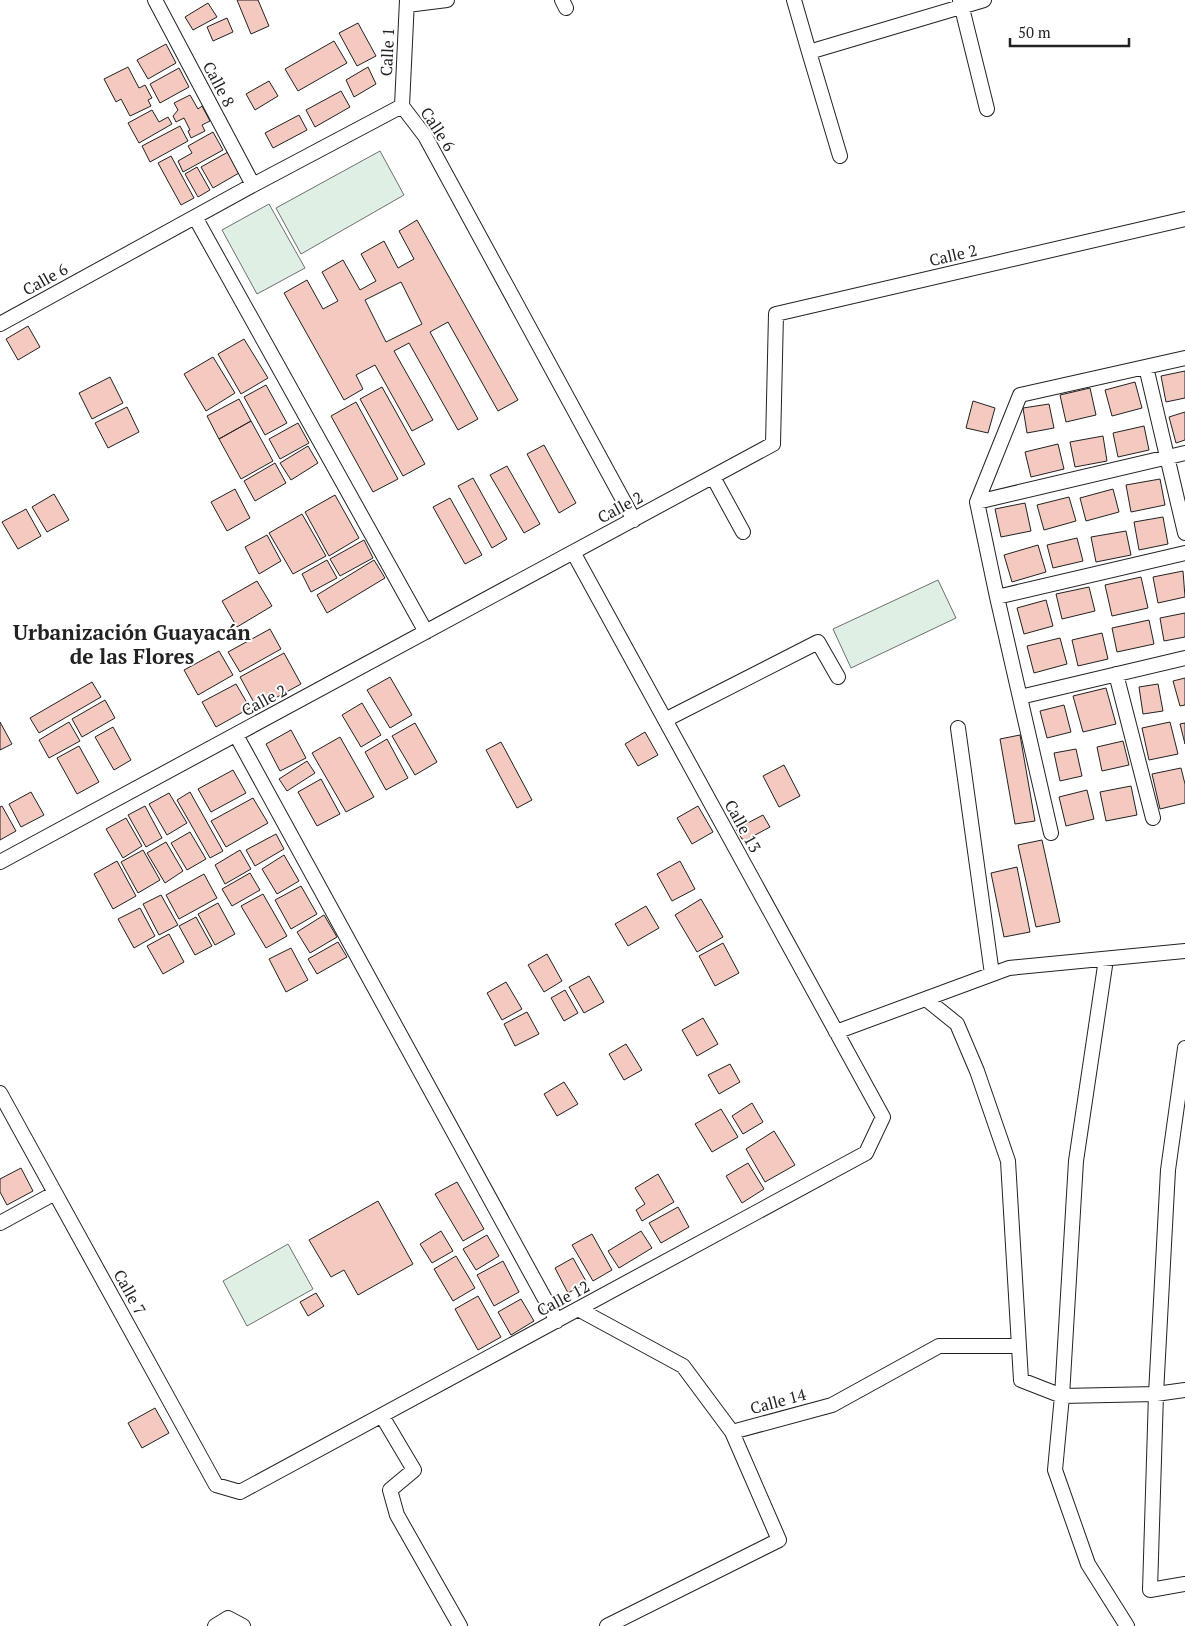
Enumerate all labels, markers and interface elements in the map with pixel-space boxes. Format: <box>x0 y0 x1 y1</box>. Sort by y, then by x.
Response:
scale bar <box>1010 15 1129 47</box>
text: 50 m <box>1018 22 1051 42</box>
street label: Calle 1 <box>375 27 399 77</box>
street label: Calle 8 <box>198 57 240 111</box>
street label: Calle 6 <box>416 103 461 156</box>
street label: Calle 2 <box>927 239 979 271</box>
street label: Calle 6 <box>18 257 72 300</box>
street label: Calle 2 <box>593 486 647 528</box>
district label: Urbanización Guayacán de las Flores <box>13 618 251 670</box>
street label: Calle 2 <box>237 679 291 721</box>
street label: Calle 13 <box>720 796 766 856</box>
street label: Calle 7 <box>109 1265 151 1319</box>
street label: Calle 12 <box>533 1275 593 1321</box>
street label: Calle 14 <box>748 1383 809 1419</box>

